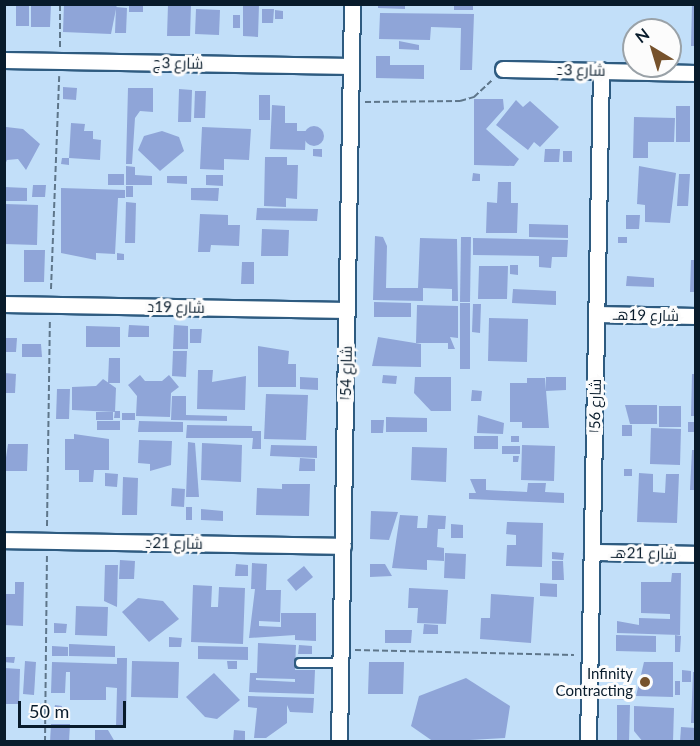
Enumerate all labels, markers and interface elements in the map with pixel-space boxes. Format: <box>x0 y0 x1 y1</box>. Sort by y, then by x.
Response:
north arrow <box>622 18 682 78</box>
text: N <box>631 24 653 46</box>
street label: شارع 3ج <box>153 54 203 72</box>
street label: شارع 3د <box>556 61 606 79</box>
street label: شارع 19د <box>147 297 205 317</box>
street label: شارع 19هـ <box>613 305 679 325</box>
street label: شارع 54ا <box>337 346 355 400</box>
street label: شارع 56ا <box>586 379 604 433</box>
street label: شارع 21د <box>145 533 203 553</box>
street label: شارع 21هـ <box>611 543 677 563</box>
place label: Infinity Contracting <box>556 664 633 699</box>
marker: Infinity Contracting <box>638 675 652 689</box>
scale bar <box>21 689 129 727</box>
text: 50 m <box>29 700 69 722</box>

